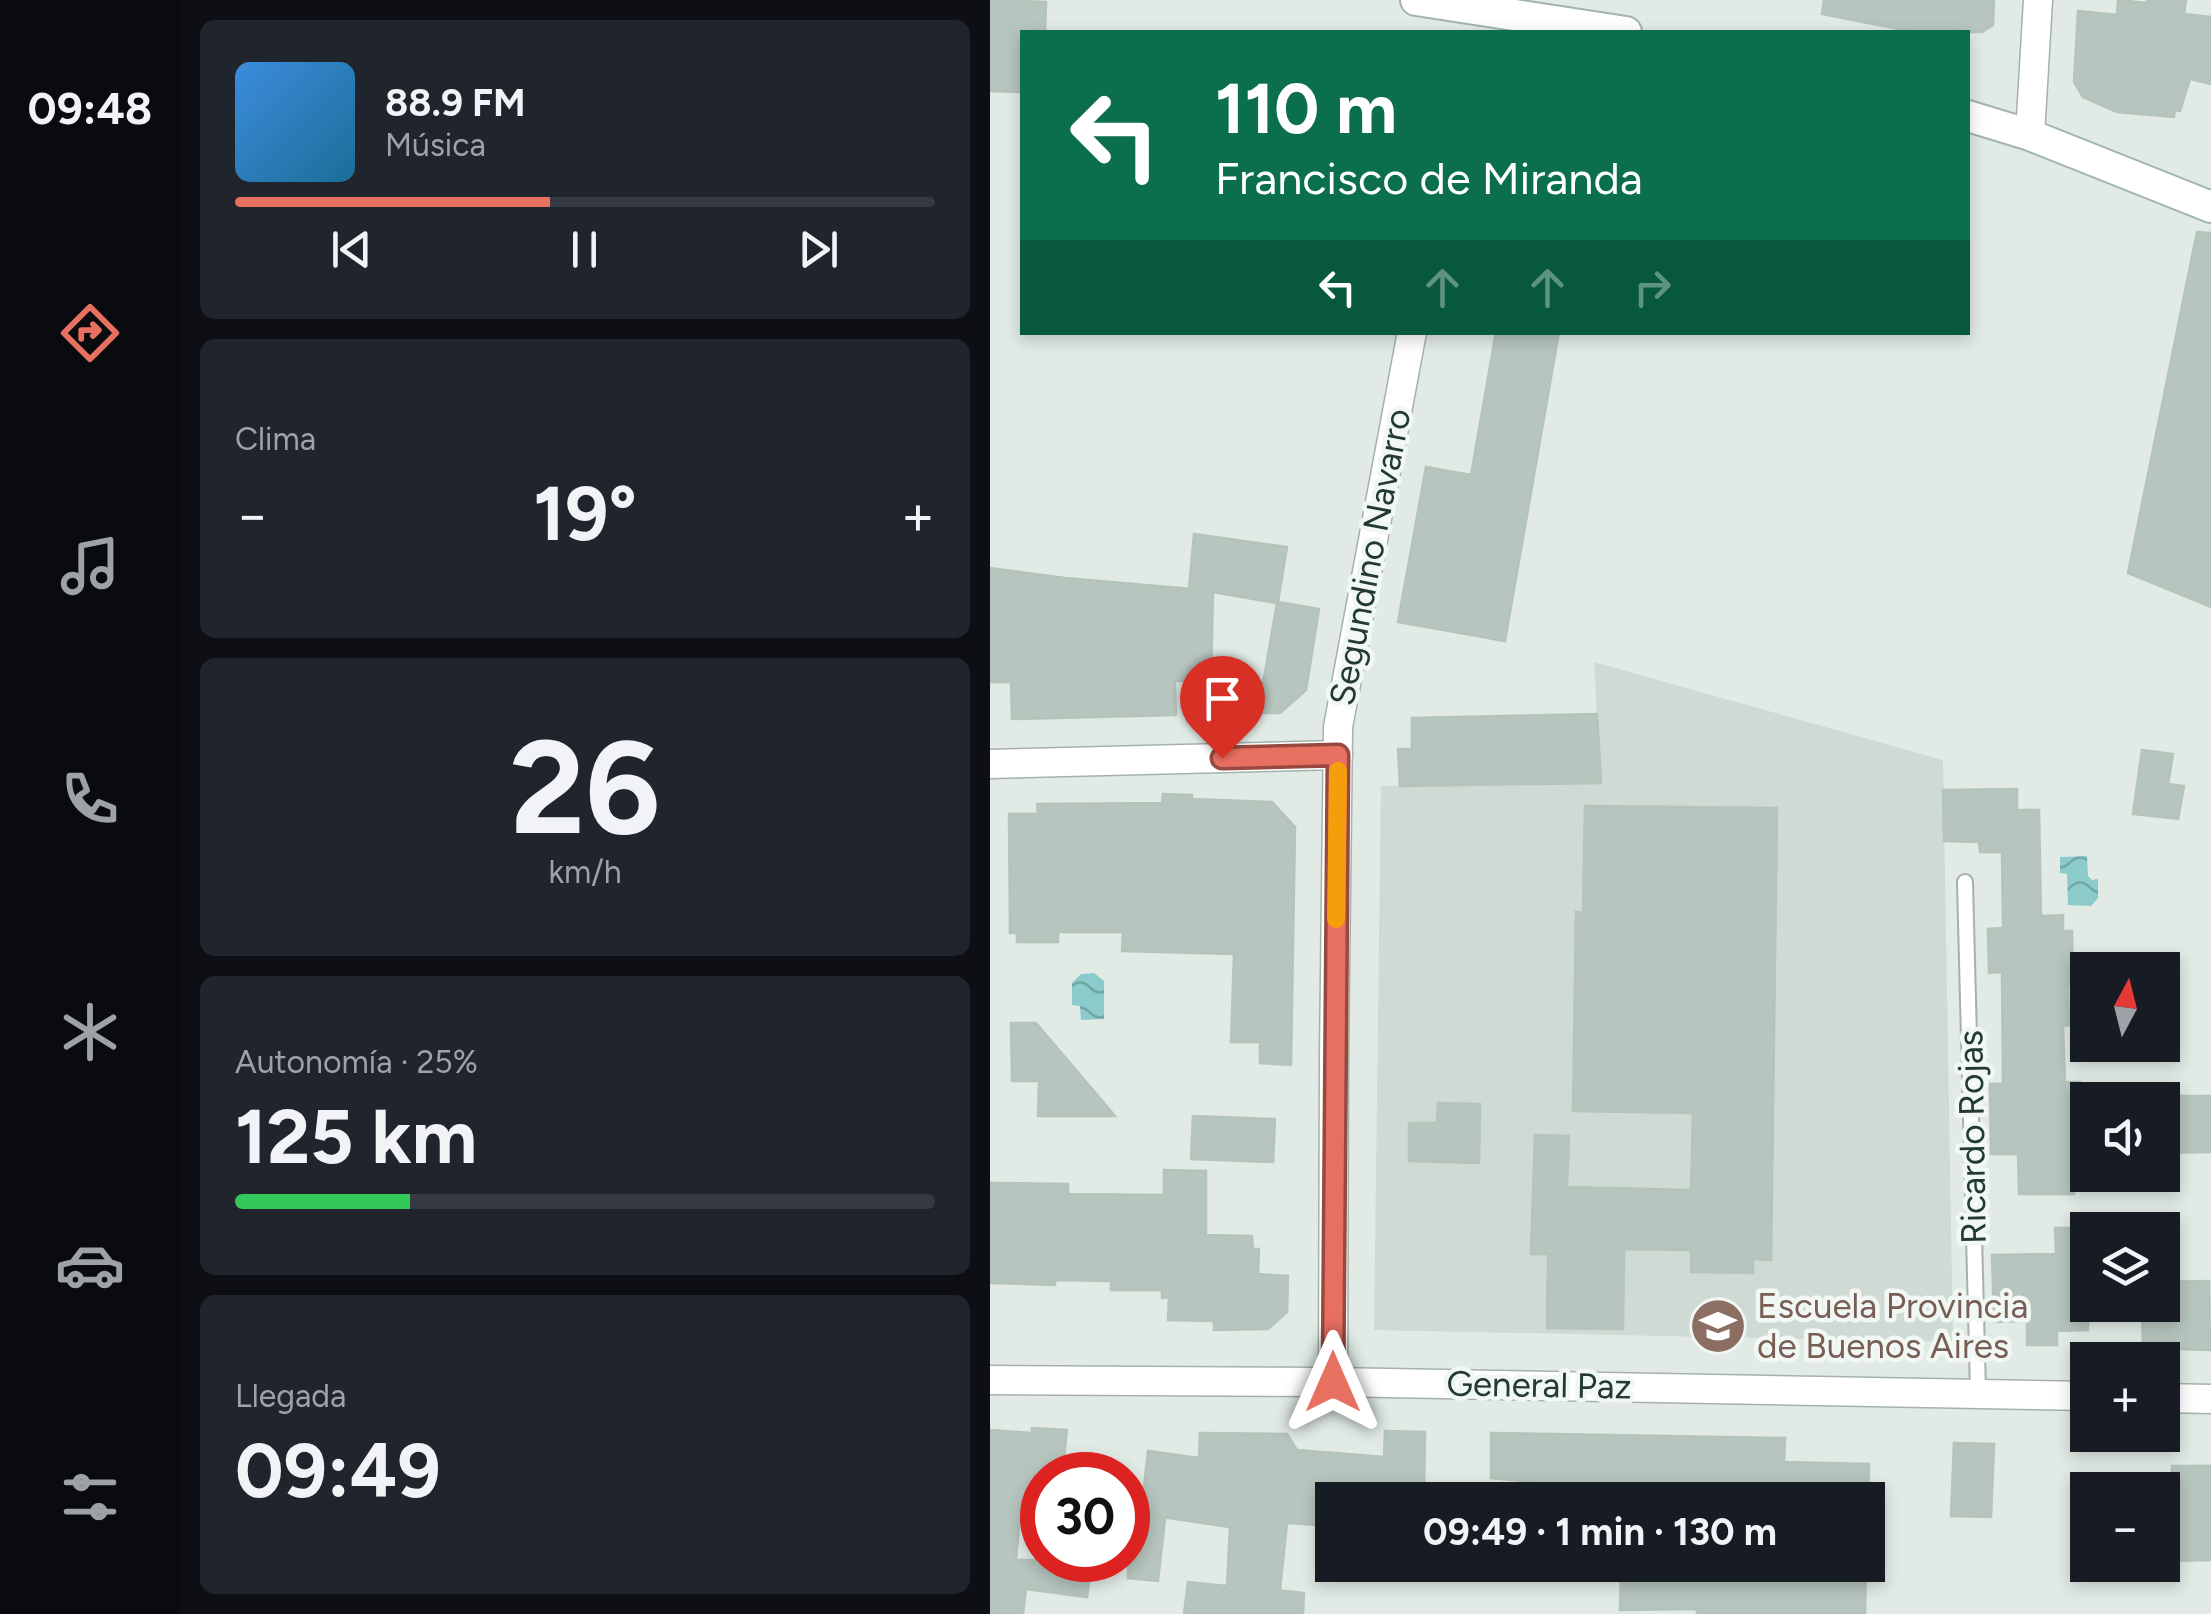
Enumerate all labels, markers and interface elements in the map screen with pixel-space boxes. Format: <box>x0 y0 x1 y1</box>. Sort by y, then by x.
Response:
text: 110 m <box>1215 66 1397 151</box>
icon: left <box>1050 70 1180 200</box>
text: 88.9 FM <box>385 80 526 126</box>
text: 09:48 <box>28 81 152 135</box>
text: Música <box>385 126 486 164</box>
text: Francisco de Miranda <box>1215 151 1643 205</box>
icon: previous <box>324 222 379 277</box>
icon: pause <box>557 222 612 277</box>
icon: next <box>791 222 846 277</box>
icon: left <box>1310 260 1365 315</box>
icon: ahead <box>1415 260 1470 315</box>
icon: ahead <box>1520 260 1575 315</box>
icon: right <box>1625 260 1680 315</box>
icon: directions <box>55 298 125 368</box>
street label: Segundino Navarro <box>1321 405 1419 709</box>
text: Clima <box>235 420 316 458</box>
text: 19° <box>533 469 637 559</box>
text: − <box>235 482 269 548</box>
text: + <box>901 482 935 548</box>
icon: music <box>55 531 125 601</box>
pin <box>1180 656 1265 759</box>
icon: arrive <box>1195 671 1250 726</box>
text: 26 <box>510 710 660 866</box>
icon: phone <box>55 764 125 834</box>
text: km/h <box>548 853 622 891</box>
north arrow <box>2070 952 2180 1062</box>
map controls <box>2070 952 2180 1582</box>
icon: climate <box>55 997 125 1067</box>
street label: Ricardo Rojas <box>1949 1030 1995 1244</box>
text: Autonomía · 25% <box>235 1043 478 1081</box>
button: sound <box>2070 1082 2180 1192</box>
text: 125 km <box>235 1092 477 1182</box>
button: layers <box>2070 1212 2180 1322</box>
icon: car <box>55 1230 125 1300</box>
place label: Escuela Provincia de Buenos Aires <box>1757 1285 2028 1367</box>
school or university icon: Escuela Provincia de Buenos Aires <box>1688 1296 1748 1356</box>
position arrow <box>1281 1330 1385 1434</box>
button: + <box>2070 1342 2180 1452</box>
street label: General Paz <box>1446 1362 1632 1408</box>
text: Llegada <box>235 1377 346 1415</box>
text: 09:49 <box>235 1426 441 1516</box>
speed limit sign: 30 <box>1020 1452 1150 1582</box>
icon: filters <box>55 1462 125 1532</box>
button: − <box>2070 1472 2180 1582</box>
text: 09:49 · 1 min · 130 m <box>1423 1509 1777 1555</box>

